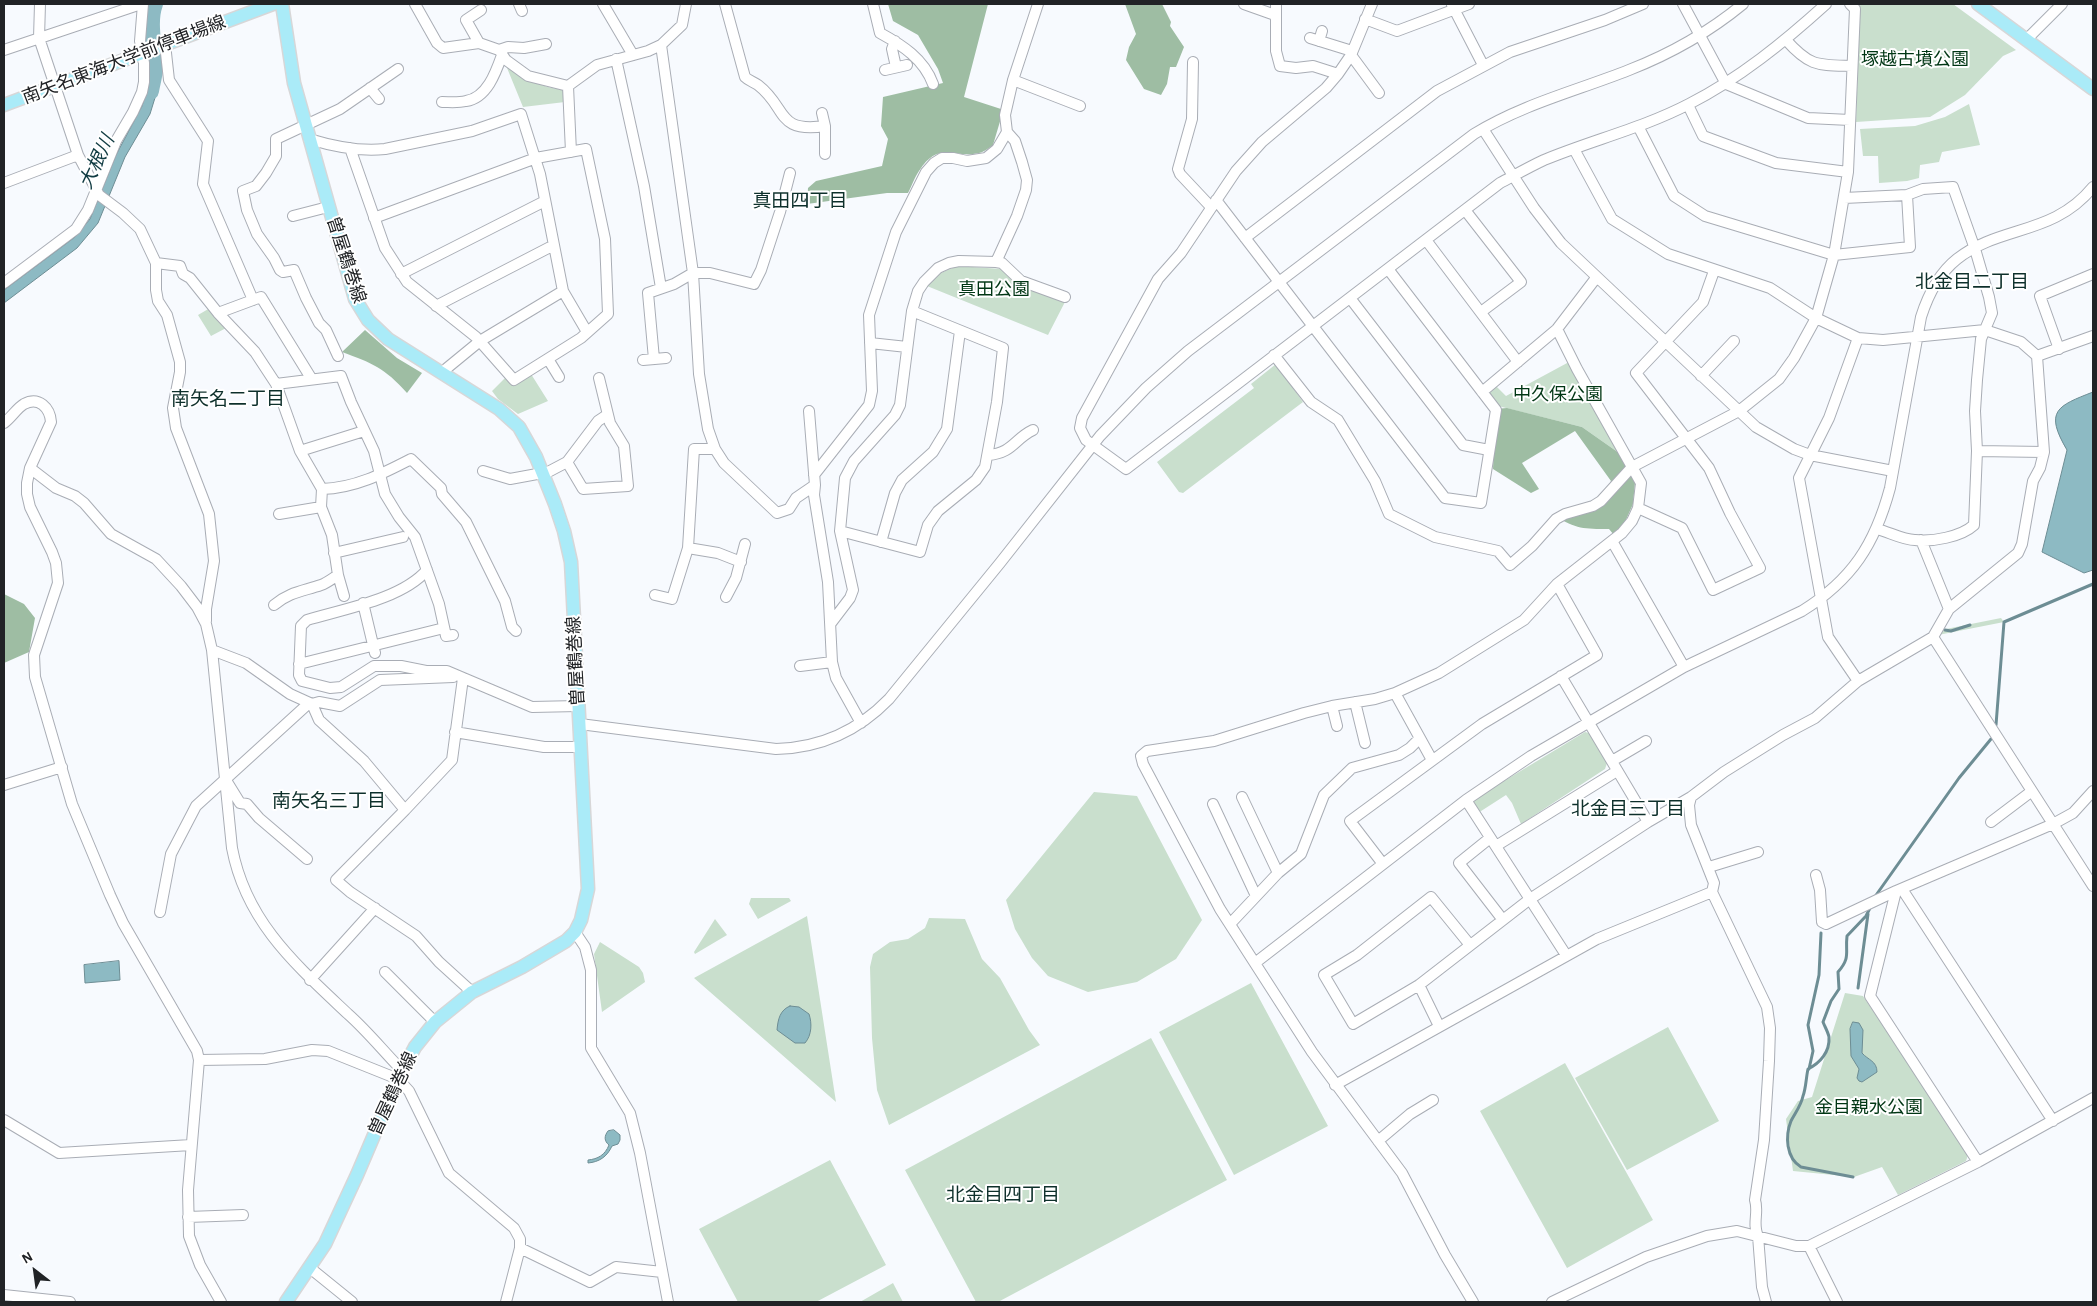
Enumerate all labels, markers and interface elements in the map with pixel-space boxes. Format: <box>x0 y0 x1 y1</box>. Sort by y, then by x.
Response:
street label: 南矢名東海大学前停車場線 <box>19 11 229 109</box>
park label: 塚越古墳公園 <box>1861 49 1969 71</box>
water label: 大根川 <box>75 131 119 193</box>
district label: 真田四丁目 <box>753 190 847 212</box>
street label: 曽屋鶴巻線 <box>322 214 370 306</box>
district label: 北金目二丁目 <box>1915 271 2029 293</box>
park label: 真田公園 <box>958 279 1030 301</box>
park label: 中久保公園 <box>1513 384 1603 406</box>
district label: 南矢名二丁目 <box>171 388 285 410</box>
street label: 曽屋鶴巻線 <box>563 615 589 707</box>
district label: 南矢名三丁目 <box>272 790 386 812</box>
district label: 北金目三丁目 <box>1571 798 1685 820</box>
street label: 曽屋鶴巻線 <box>364 1049 422 1139</box>
park label: 金目親水公園 <box>1815 1097 1923 1119</box>
district label: 北金目四丁目 <box>946 1184 1060 1206</box>
north arrow <box>10 1246 60 1296</box>
text: N <box>20 1250 35 1267</box>

